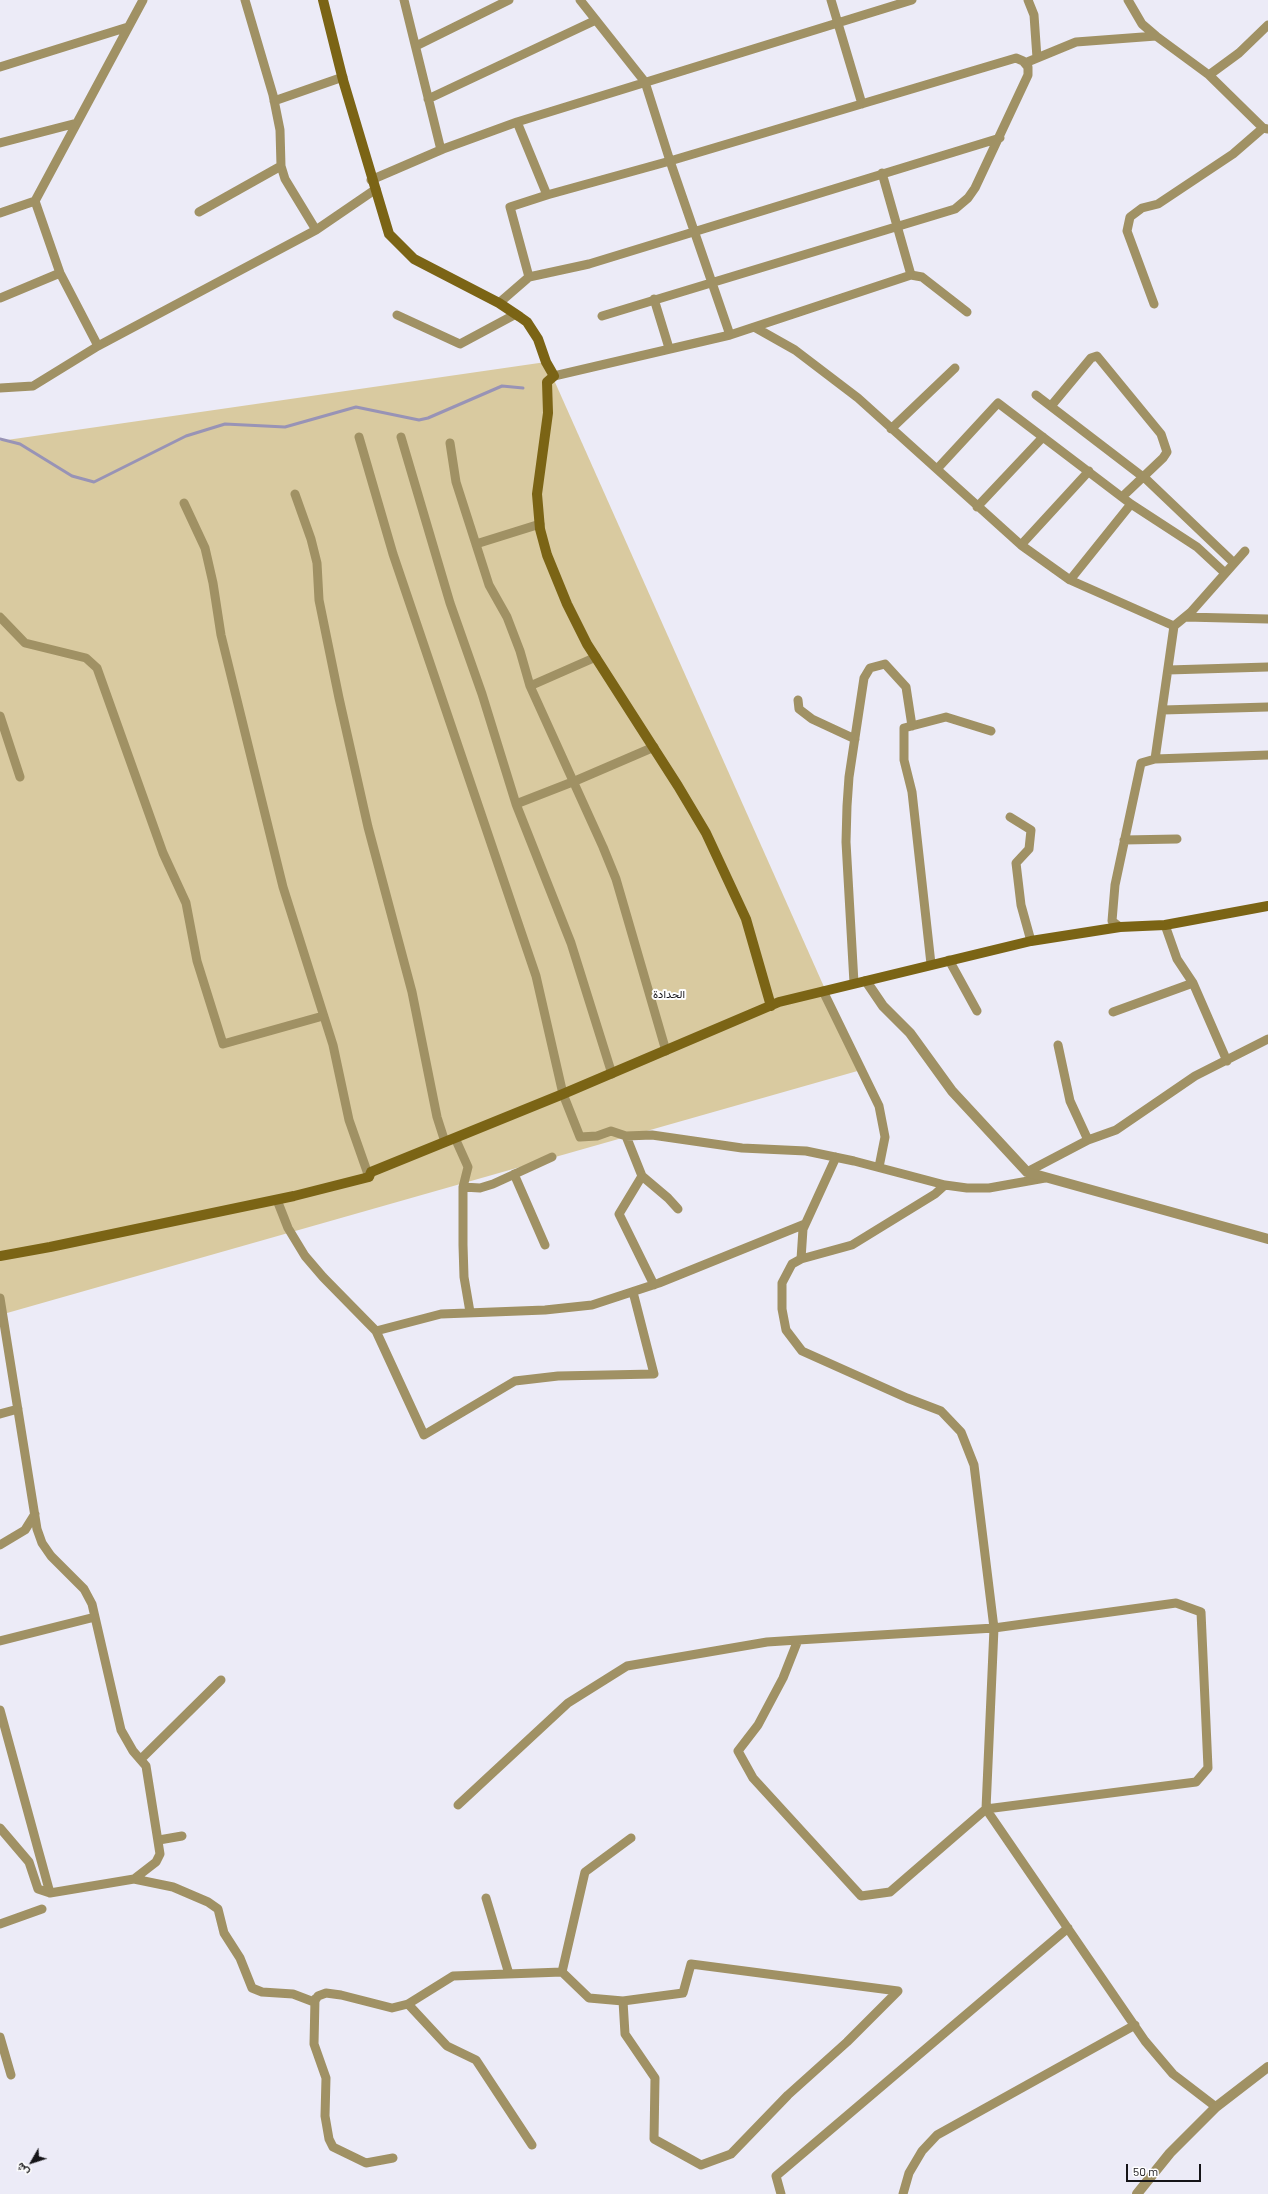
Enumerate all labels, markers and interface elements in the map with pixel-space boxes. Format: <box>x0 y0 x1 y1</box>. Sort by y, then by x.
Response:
district label: الحدادة <box>653 987 685 1001</box>
north arrow <box>12 2142 52 2182</box>
scale bar <box>1128 2156 1203 2182</box>
text: ش <box>13 2161 31 2179</box>
text: 50 m <box>1133 2164 1158 2178</box>

